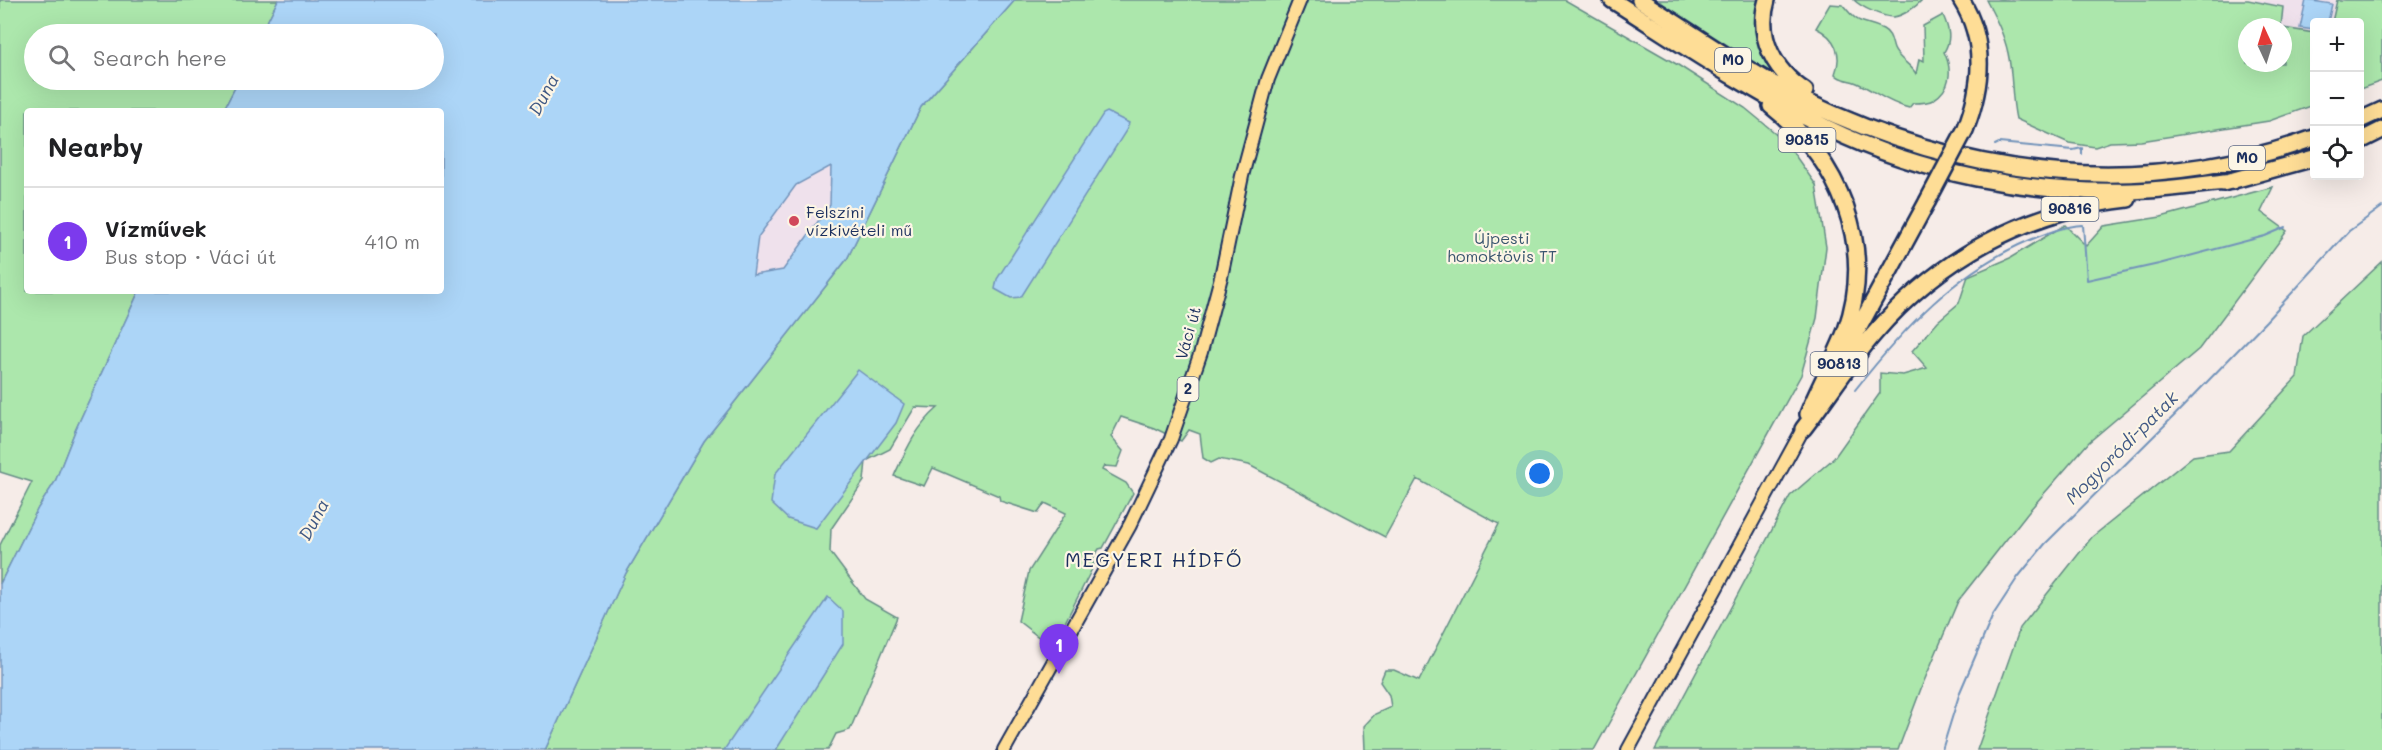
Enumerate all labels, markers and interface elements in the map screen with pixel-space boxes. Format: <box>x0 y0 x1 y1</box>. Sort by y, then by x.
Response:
north arrow <box>2238 18 2292 72</box>
map controls <box>2310 18 2364 180</box>
button: + <box>2310 18 2364 72</box>
search box <box>24 24 444 90</box>
icon: search <box>45 41 78 74</box>
text: Search here <box>93 43 227 72</box>
road number: M0 <box>1715 48 1751 72</box>
water label: Duna <box>522 70 564 119</box>
button: − <box>2310 72 2364 126</box>
button: locate <box>2310 126 2364 180</box>
road number: 90815 <box>1778 128 1836 152</box>
text: Nearby <box>48 130 143 164</box>
road number: M0 <box>2229 146 2265 170</box>
road number: 90816 <box>2042 197 2098 221</box>
place label: Felszíni vízkivételi mű <box>806 201 912 240</box>
text: Vízművek <box>105 214 207 243</box>
marker: Felszíni vízkivételi mű <box>787 214 801 228</box>
park label: Újpesti homoktövis TT <box>1447 227 1557 266</box>
text: 1 <box>63 228 72 254</box>
text: 410 m <box>365 228 420 254</box>
text: Bus stop · Váci út <box>105 243 276 269</box>
street label: Váci út <box>1170 304 1205 362</box>
road number: 90813 <box>1810 352 1868 376</box>
road number: 2 <box>1178 377 1198 401</box>
water label: Mogyoródi-patak <box>2059 385 2183 509</box>
your location <box>1525 459 1554 488</box>
water label: Duna <box>292 495 334 544</box>
district label: MEGYERI HÍDFŐ <box>1065 546 1243 572</box>
pin: 1 <box>1040 624 1078 674</box>

